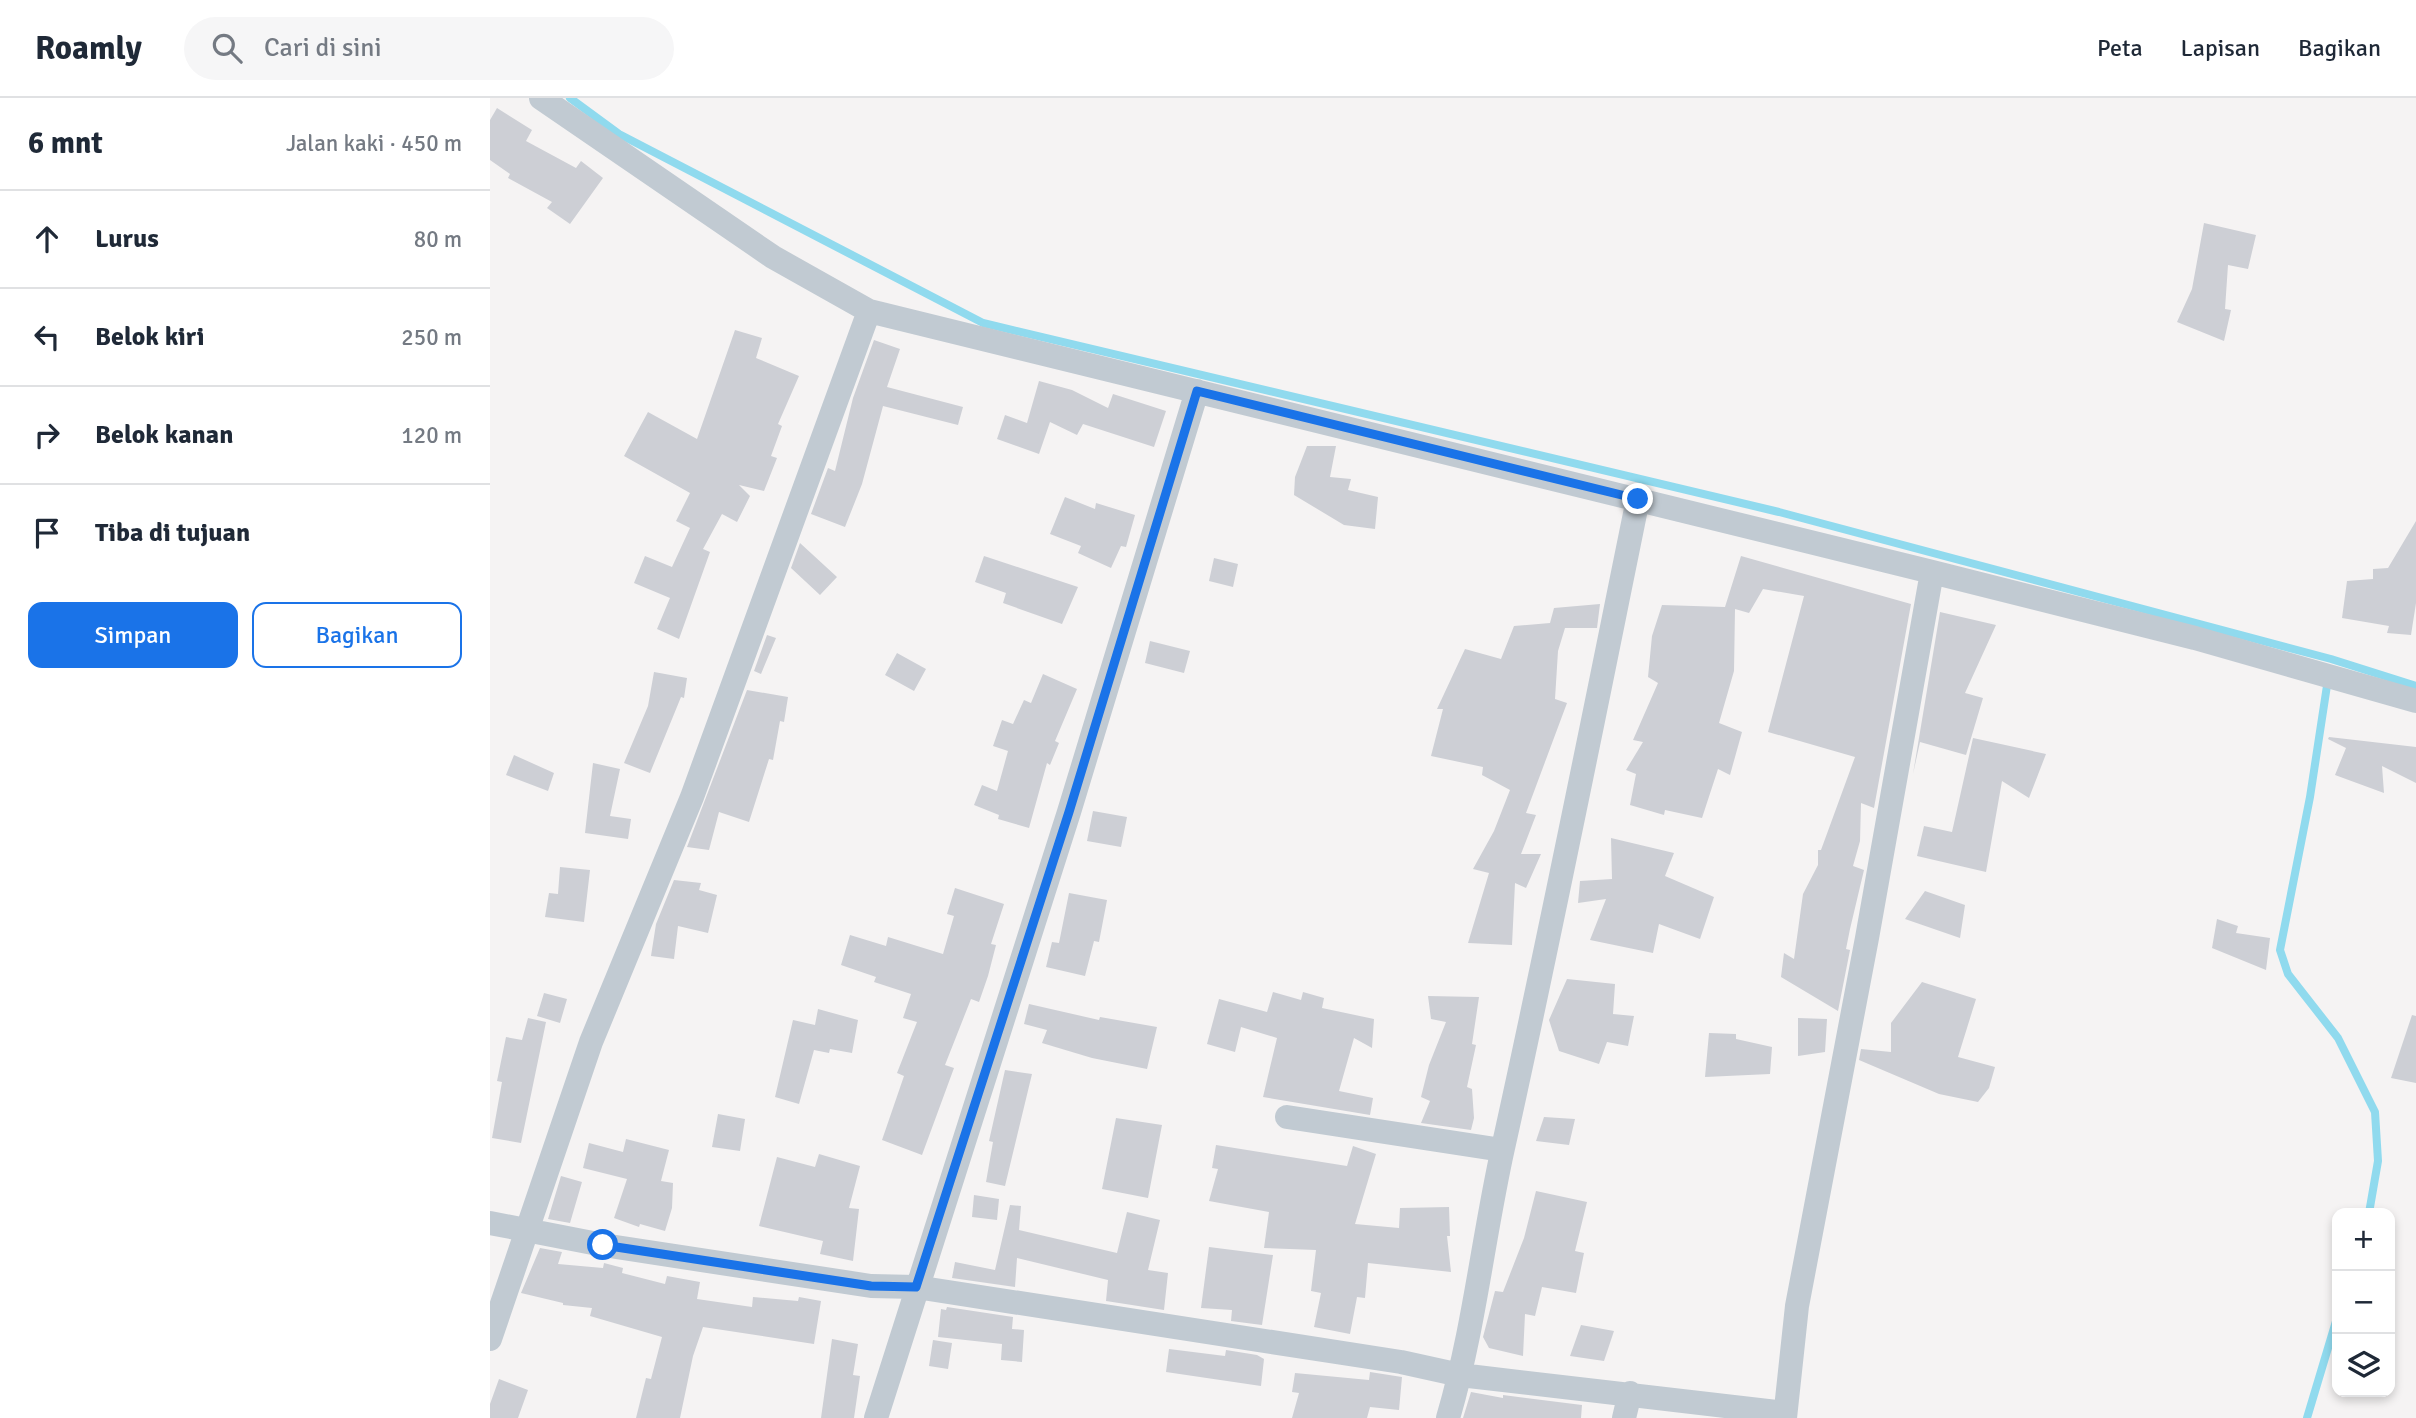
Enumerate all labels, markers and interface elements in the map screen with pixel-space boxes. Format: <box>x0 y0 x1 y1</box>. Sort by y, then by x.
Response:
search box <box>184 17 674 80</box>
text: Roamly <box>35 28 142 69</box>
icon: search <box>208 29 246 67</box>
text: Cari di sini <box>264 32 382 64</box>
text: Peta <box>2097 33 2143 63</box>
text: Lapisan <box>2181 33 2260 63</box>
text: Bagikan <box>2298 33 2381 63</box>
text: 6 mnt <box>28 125 103 162</box>
text: Jalan kaki · 450 m <box>286 129 462 158</box>
icon: ahead <box>28 220 66 258</box>
text: Lurus <box>95 223 159 255</box>
text: 80 m <box>414 225 462 254</box>
icon: left <box>28 318 66 356</box>
text: Belok kiri <box>95 321 204 353</box>
text: 250 m <box>401 323 462 352</box>
icon: right <box>28 416 66 454</box>
text: Belok kanan <box>95 419 233 451</box>
text: 120 m <box>401 421 462 450</box>
route end <box>1622 483 1653 514</box>
icon: arrive <box>28 514 66 552</box>
text: Tiba di tujuan <box>95 517 250 549</box>
button: Simpan <box>28 602 238 668</box>
button: Bagikan <box>252 602 462 668</box>
map controls <box>2332 1208 2395 1397</box>
button: + <box>2332 1208 2395 1271</box>
route start <box>587 1229 618 1260</box>
button: − <box>2332 1271 2395 1334</box>
button: layers <box>2332 1334 2395 1397</box>

